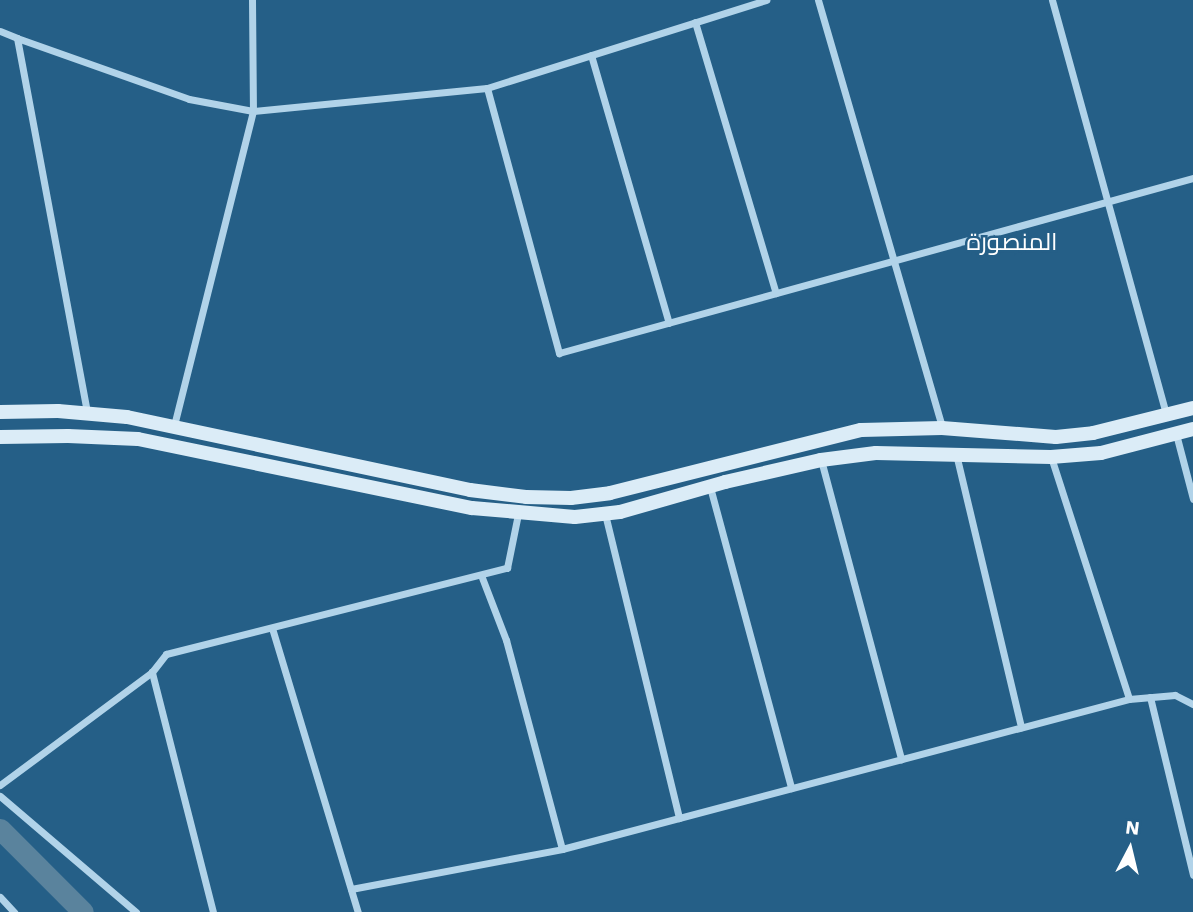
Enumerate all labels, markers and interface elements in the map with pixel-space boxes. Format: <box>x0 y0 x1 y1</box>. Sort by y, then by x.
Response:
district label: المنصورة <box>967 229 1057 257</box>
north arrow <box>1095 814 1165 884</box>
text: N <box>1124 815 1141 840</box>

